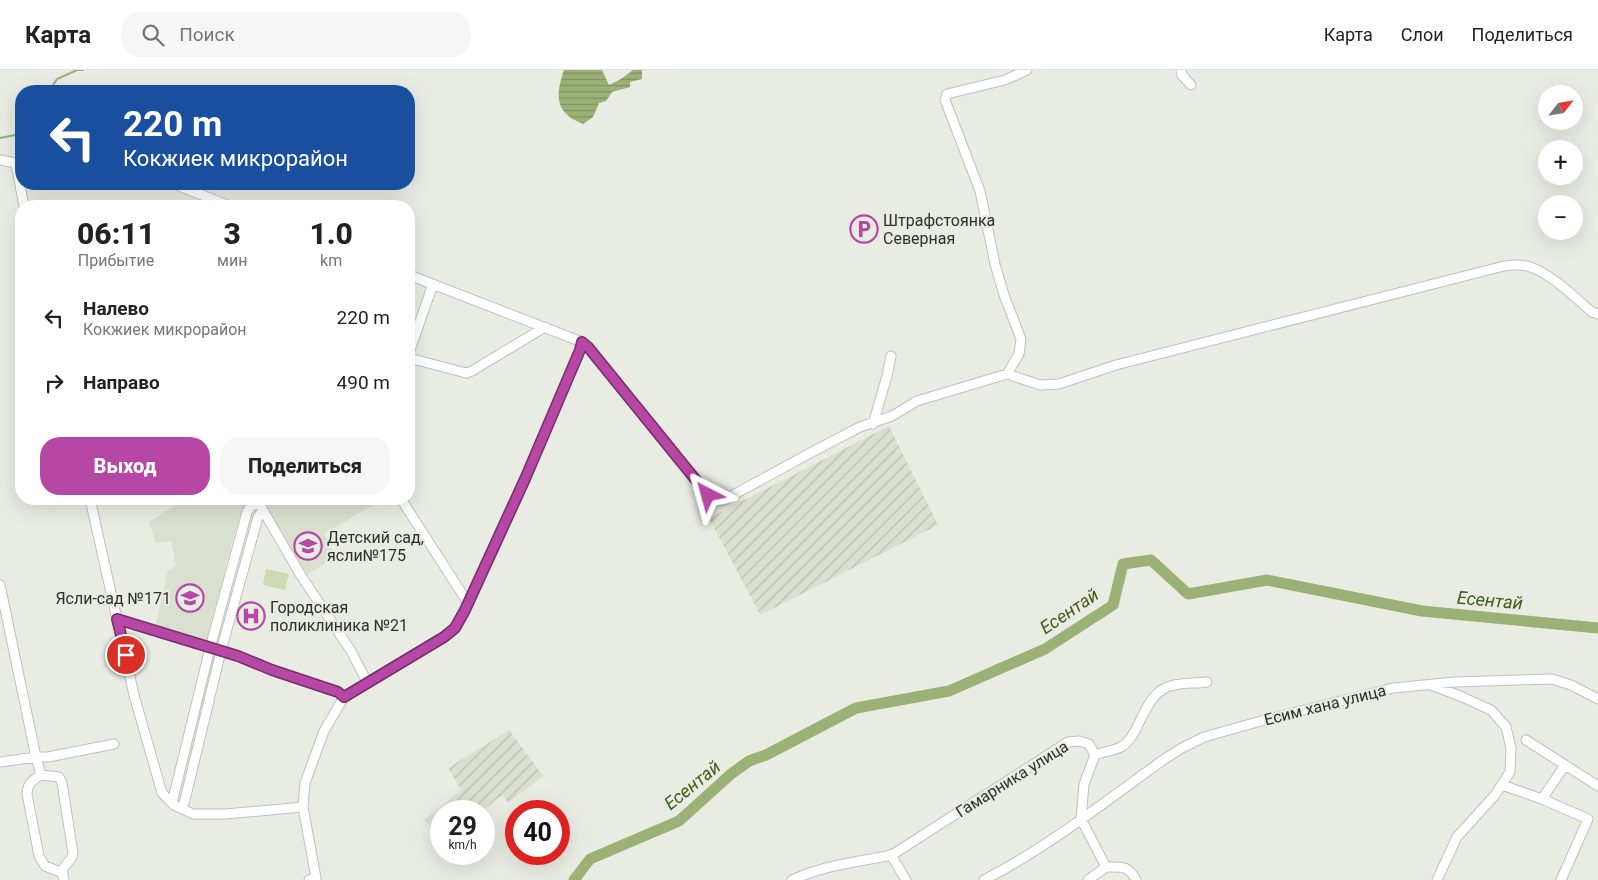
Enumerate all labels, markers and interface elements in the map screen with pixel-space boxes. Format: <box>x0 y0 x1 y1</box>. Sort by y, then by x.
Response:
search box <box>121 12 471 57</box>
text: Карта <box>25 21 91 49</box>
icon: search <box>139 21 167 49</box>
text: Поиск <box>179 23 235 46</box>
text: Карта <box>1324 24 1373 45</box>
text: Слои <box>1401 24 1444 45</box>
text: Поделиться <box>1472 24 1573 45</box>
north arrow <box>1538 85 1582 130</box>
map controls <box>1538 85 1583 240</box>
text: 220 m <box>123 104 222 145</box>
icon: left <box>40 105 105 170</box>
button: + <box>1538 140 1583 185</box>
text: Кокжиек микрорайон <box>123 146 348 171</box>
button: − <box>1538 195 1583 240</box>
place label: Штрафстоянка Северная <box>883 211 995 248</box>
parking icon: Штрафстоянка Северная <box>849 214 879 244</box>
text: 06:11 <box>77 216 155 251</box>
text: 3 <box>224 216 241 251</box>
text: 1.0 <box>309 216 353 251</box>
text: Прибытие <box>78 251 154 270</box>
text: мин <box>217 251 247 270</box>
text: km <box>320 251 342 270</box>
text: Налево <box>83 297 149 320</box>
icon: left <box>40 304 68 332</box>
text: 220 m <box>337 306 390 329</box>
text: Кокжиек микрорайон <box>83 320 247 339</box>
icon: right <box>40 369 68 397</box>
text: Направо <box>83 371 160 394</box>
text: 490 m <box>337 371 390 394</box>
button: Выход <box>40 437 210 495</box>
button: Поделиться <box>220 437 390 495</box>
position arrow <box>681 468 733 520</box>
place label: Детский сад, ясли№175 <box>327 528 424 565</box>
school or university icon: Детский сад, ясли№175 <box>293 531 323 561</box>
school or university icon: Ясли-сад №171 <box>175 583 205 613</box>
water label: Есентай <box>1036 584 1102 638</box>
water label: Есентай <box>1456 587 1524 613</box>
place label: Ясли-сад №171 <box>55 589 171 608</box>
place label: Городская поликлиника №21 <box>270 598 408 635</box>
hospital icon: Городская поликлиника №21 <box>236 601 266 631</box>
pin <box>105 634 147 676</box>
icon: arrive <box>112 641 140 669</box>
street label: Есим хана улица <box>1262 681 1388 729</box>
street label: Гамарника улица <box>952 737 1072 821</box>
water label: Есентай <box>660 756 724 814</box>
speed limit sign: 40 <box>505 800 570 865</box>
text: 29 <box>448 812 477 841</box>
text: km/h <box>448 838 477 852</box>

